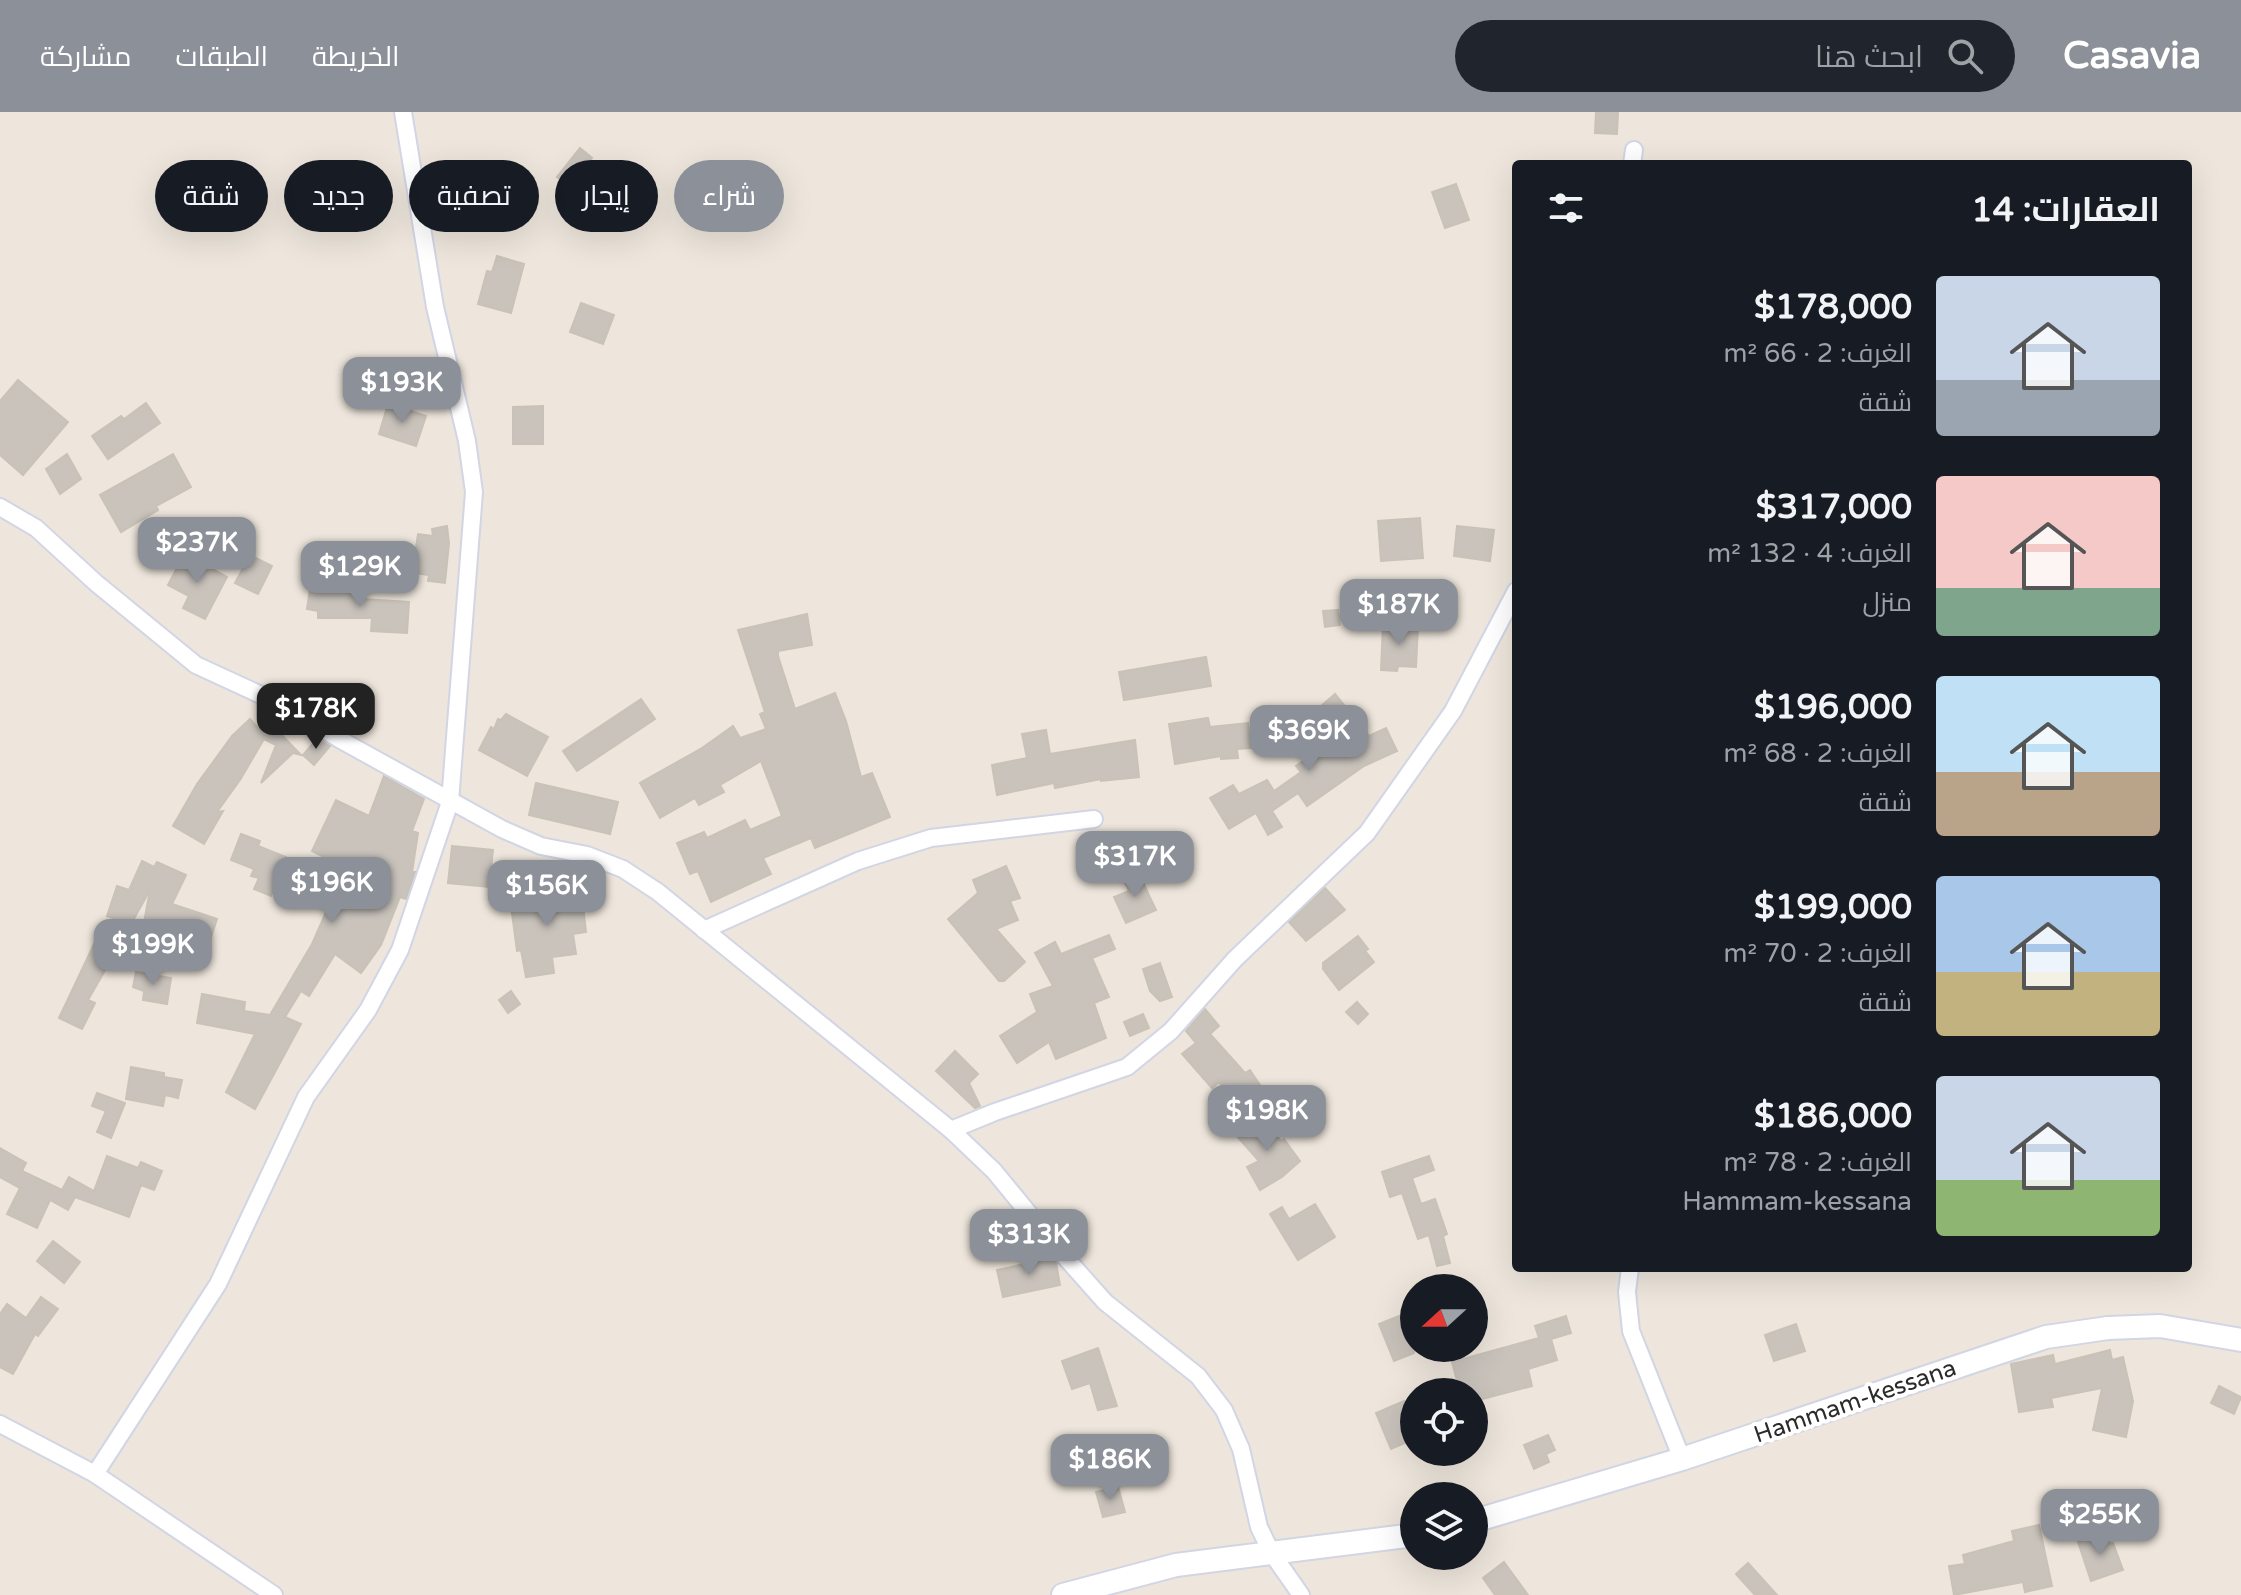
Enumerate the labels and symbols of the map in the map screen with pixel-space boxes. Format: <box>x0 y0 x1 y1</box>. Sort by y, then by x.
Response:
pin: $193K <box>346 357 458 425</box>
pin: $237K <box>141 517 253 585</box>
pin: $129K <box>304 541 416 609</box>
pin: $187K <box>1343 579 1455 647</box>
pin: $178K <box>260 683 372 751</box>
pin: $369K <box>1253 705 1365 773</box>
pin: $317K <box>1079 831 1191 899</box>
pin: $196K <box>276 857 388 925</box>
pin: $156K <box>491 860 603 928</box>
pin: $199K <box>97 919 209 987</box>
pin: $198K <box>1211 1085 1323 1153</box>
pin: $313K <box>973 1209 1085 1277</box>
north arrow <box>1400 1274 1488 1362</box>
street label: Hammam-kessana <box>1750 1353 1960 1450</box>
pin: $186K <box>1054 1434 1166 1502</box>
pin: $255K <box>2044 1489 2156 1557</box>

